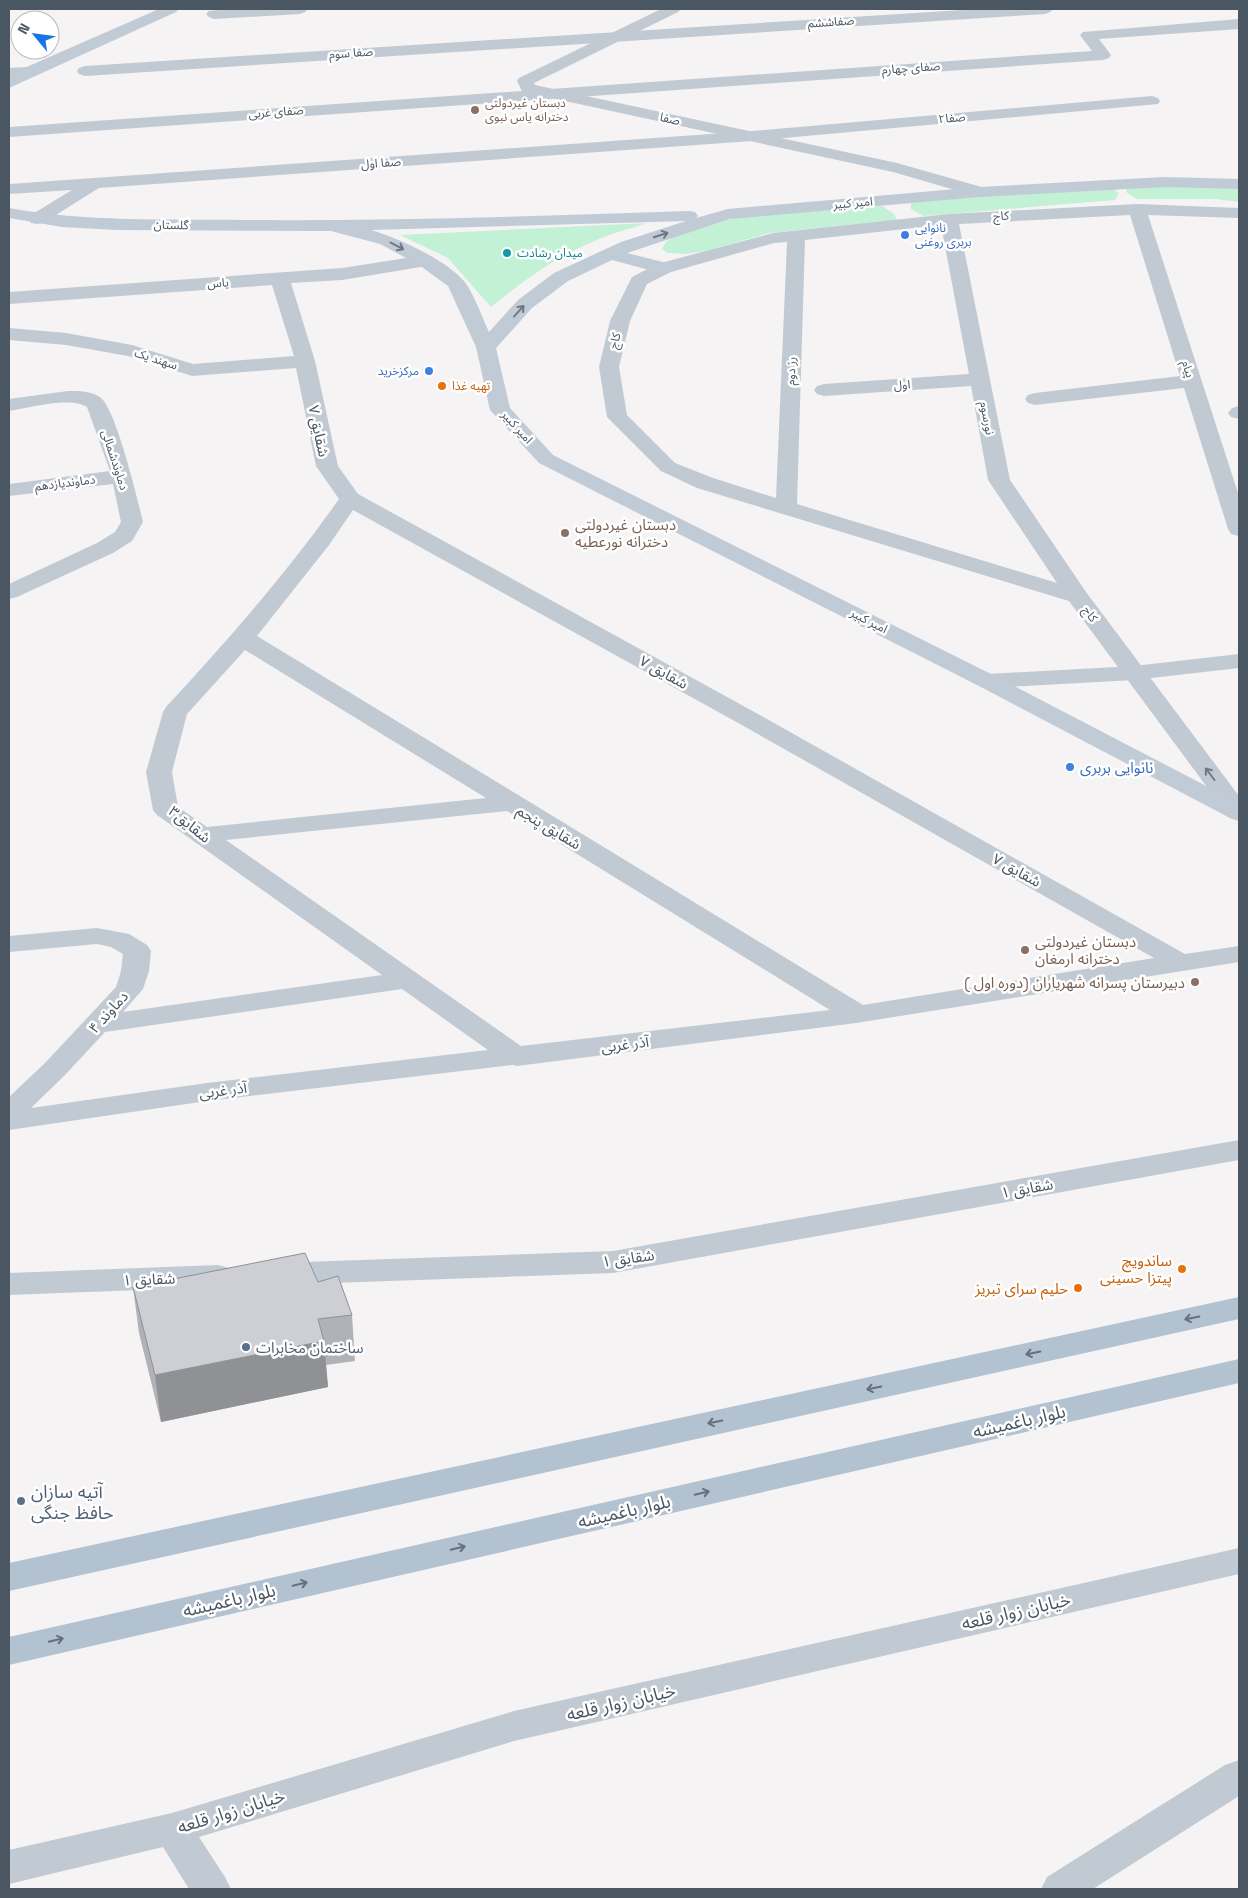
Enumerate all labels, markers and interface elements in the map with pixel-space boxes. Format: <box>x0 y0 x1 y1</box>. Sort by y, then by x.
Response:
north arrow <box>10 10 60 60</box>
street label: صفاششم <box>807 12 855 33</box>
text: N <box>13 20 34 37</box>
street label: صفا سوم <box>328 43 374 64</box>
street label: صفای چهارم <box>881 58 941 79</box>
place label: دبستان غیردولتی دخترانه یاس نبوی <box>485 95 569 125</box>
street label: صفای غربی <box>248 102 304 122</box>
marker: دبستان غیردولتی دخترانه یاس نبوی <box>469 104 481 116</box>
street label: صفا <box>658 109 682 129</box>
street label: صفا۲ <box>938 109 966 127</box>
street label: صفا اول <box>361 154 402 172</box>
street label: امیر کبیر <box>831 193 874 213</box>
street label: کاج <box>993 208 1011 225</box>
street label: گلستان <box>153 217 190 233</box>
place label: نانوایی بربری روغنی <box>915 220 972 250</box>
marker: نانوایی بربری روغنی <box>899 229 911 241</box>
one-way arrow <box>652 230 668 239</box>
one-way arrow <box>389 241 404 251</box>
place label: میدان رشادت <box>517 245 583 261</box>
marker: میدان رشادت <box>501 247 513 259</box>
street label: یاس <box>207 274 229 292</box>
one-way arrow <box>513 305 525 318</box>
street label: کاج <box>605 330 626 351</box>
street label: سهند یک <box>132 345 180 373</box>
street label: رز دوم <box>783 356 800 386</box>
street label: پیام <box>1177 358 1198 380</box>
place label: مرکزخرید <box>378 363 419 379</box>
marker: مرکزخرید <box>423 365 435 377</box>
street label: اول <box>893 376 911 394</box>
place label: تهیه غذا <box>452 378 491 394</box>
marker: تهیه غذا <box>436 380 448 392</box>
street label: نورسوم <box>975 400 998 436</box>
street label: شقایق ۷ <box>303 403 334 459</box>
street label: امیر کبیر <box>497 406 536 447</box>
street label: دماوندشمالی <box>98 428 132 492</box>
street label: دماوندیازدهم <box>34 471 97 496</box>
place label: دبستان غیردولتی دخترانه نورعطیه <box>575 515 676 551</box>
marker: دبستان غیردولتی دخترانه نورعطیه <box>559 527 571 539</box>
street label: کاج <box>1078 603 1102 627</box>
street label: امیر کبیر <box>847 604 890 637</box>
street label: شقایق ۷ <box>636 651 692 694</box>
place label: نانوایی بربری <box>1080 758 1153 777</box>
marker: نانوایی بربری <box>1064 761 1076 773</box>
one-way arrow <box>1205 767 1215 781</box>
street label: شقایق پنجم <box>512 800 585 855</box>
street label: شقایق۳ <box>164 801 215 848</box>
street label: شقایق ۷ <box>989 849 1045 892</box>
place label: دبستان غیردولتی دخترانه ارمغان <box>1035 932 1136 968</box>
marker: دبستان غیردولتی دخترانه ارمغان <box>1019 944 1031 956</box>
place label: دبیرستان پسرانه شهریاران (دوره اول ) <box>964 973 1185 993</box>
marker: دبیرستان پسرانه شهریاران (دوره اول ) <box>1189 976 1201 988</box>
street label: دماوند ۴ <box>84 987 132 1037</box>
street label: آذر غربی <box>600 1032 651 1056</box>
street label: آذر غربی <box>198 1078 249 1102</box>
street label: شقایق ۱ <box>999 1174 1055 1203</box>
street label: شقایق ۱ <box>601 1245 656 1272</box>
place label: ساندویچ پیتزا حسینی <box>1100 1251 1172 1288</box>
marker: ساندویچ پیتزا حسینی <box>1176 1263 1188 1275</box>
street label: شقایق ۱ <box>122 1269 176 1290</box>
place label: حلیم سرای تبریز <box>974 1279 1068 1300</box>
marker: حلیم سرای تبریز <box>1072 1282 1084 1294</box>
one-way arrow <box>1184 1314 1200 1323</box>
place label: ساختمان مخابرات <box>256 1338 364 1357</box>
marker: ساختمان مخابرات <box>240 1341 252 1353</box>
one-way arrow <box>1025 1349 1041 1358</box>
one-way arrow <box>867 1384 883 1393</box>
street label: بلوار باغمیشه <box>970 1399 1068 1443</box>
one-way arrow <box>708 1418 724 1427</box>
place label: آتیه سازان حافظ جنگی <box>31 1480 114 1524</box>
one-way arrow <box>694 1488 710 1497</box>
street label: بلوار باغمیشه <box>575 1489 673 1533</box>
marker: آتیه سازان حافظ جنگی <box>15 1495 27 1507</box>
one-way arrow <box>450 1543 466 1552</box>
street label: بلوار باغمیشه <box>180 1578 278 1622</box>
one-way arrow <box>292 1579 308 1588</box>
street label: خیابان زوار قلعه <box>959 1587 1073 1635</box>
one-way arrow <box>48 1635 64 1644</box>
street label: خیابان زوار قلعه <box>564 1678 678 1726</box>
street label: خیابان زوار قلعه <box>174 1784 288 1838</box>

